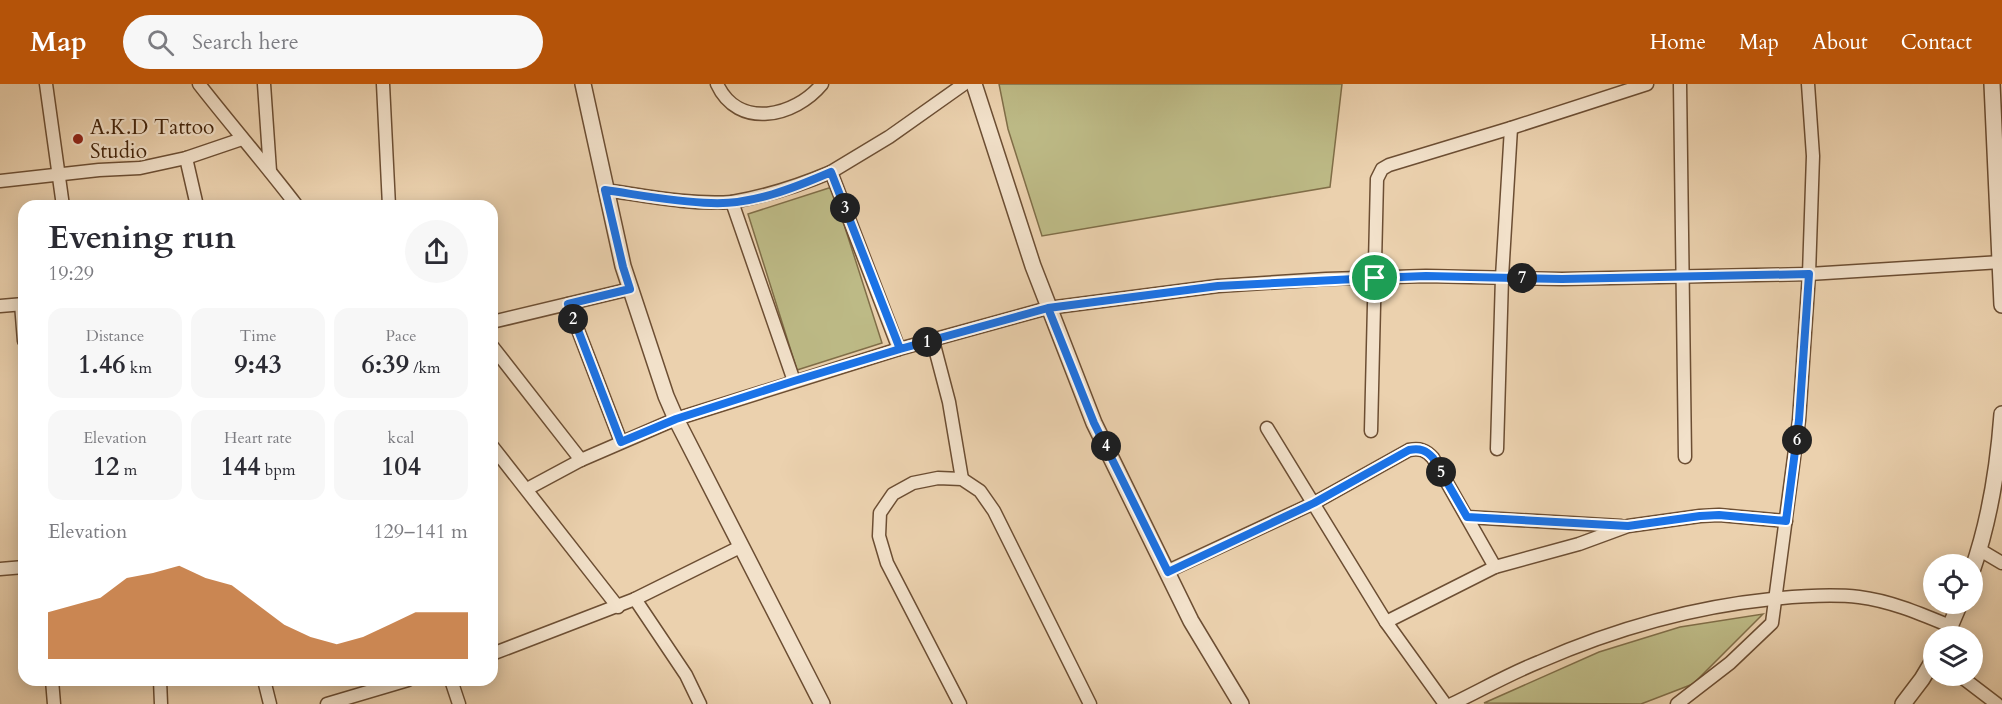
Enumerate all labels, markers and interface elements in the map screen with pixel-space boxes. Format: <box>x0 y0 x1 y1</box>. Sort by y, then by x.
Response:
search box <box>123 15 543 69</box>
text: Map <box>30 23 87 61</box>
icon: search <box>144 26 177 59</box>
text: Search here <box>192 27 299 57</box>
text: Home <box>1650 28 1706 57</box>
text: Map <box>1739 28 1779 57</box>
text: About <box>1812 28 1868 57</box>
text: Contact <box>1901 28 1972 57</box>
place label: A.K.D Tattoo Studio <box>90 113 214 166</box>
marker: A.K.D Tattoo Studio <box>71 132 85 146</box>
pin: 3 <box>830 193 860 223</box>
text: 3 <box>841 197 849 219</box>
text: Evening run <box>48 215 236 260</box>
button: share <box>405 220 468 283</box>
pin <box>1349 252 1400 303</box>
text: 19:29 <box>48 260 94 287</box>
icon: arrive <box>1358 261 1391 294</box>
pin: 7 <box>1507 263 1537 293</box>
text: 7 <box>1518 267 1526 289</box>
pin: 2 <box>558 304 588 334</box>
text: 2 <box>569 308 577 330</box>
text: Distance <box>86 325 144 347</box>
text: Time <box>239 325 277 347</box>
text: Pace <box>386 325 416 347</box>
pin: 1 <box>912 327 942 357</box>
text: 1 <box>923 331 931 353</box>
text: 1.46 <box>78 347 126 382</box>
text: 9:43 <box>234 347 282 382</box>
text: 6:39 <box>361 347 409 382</box>
text: km <box>126 357 152 379</box>
text: /km <box>409 357 441 379</box>
pin: 6 <box>1782 425 1812 455</box>
text: Elevation <box>83 427 147 449</box>
text: Heart rate <box>224 427 292 449</box>
text: kcal <box>388 427 414 449</box>
text: 6 <box>1793 429 1801 451</box>
pin: 4 <box>1091 431 1121 461</box>
text: 4 <box>1102 435 1110 457</box>
text: 12 <box>93 449 119 484</box>
text: 144 <box>221 449 261 484</box>
text: 104 <box>381 449 421 484</box>
pin: 5 <box>1426 457 1456 487</box>
text: m <box>119 459 137 481</box>
text: bpm <box>261 459 295 481</box>
text: 5 <box>1437 461 1445 483</box>
text: Elevation <box>48 518 127 545</box>
text: 129–141 m <box>373 518 468 545</box>
map controls <box>1923 554 1983 686</box>
button: locate <box>1923 554 1983 614</box>
button: layers <box>1923 626 1983 686</box>

